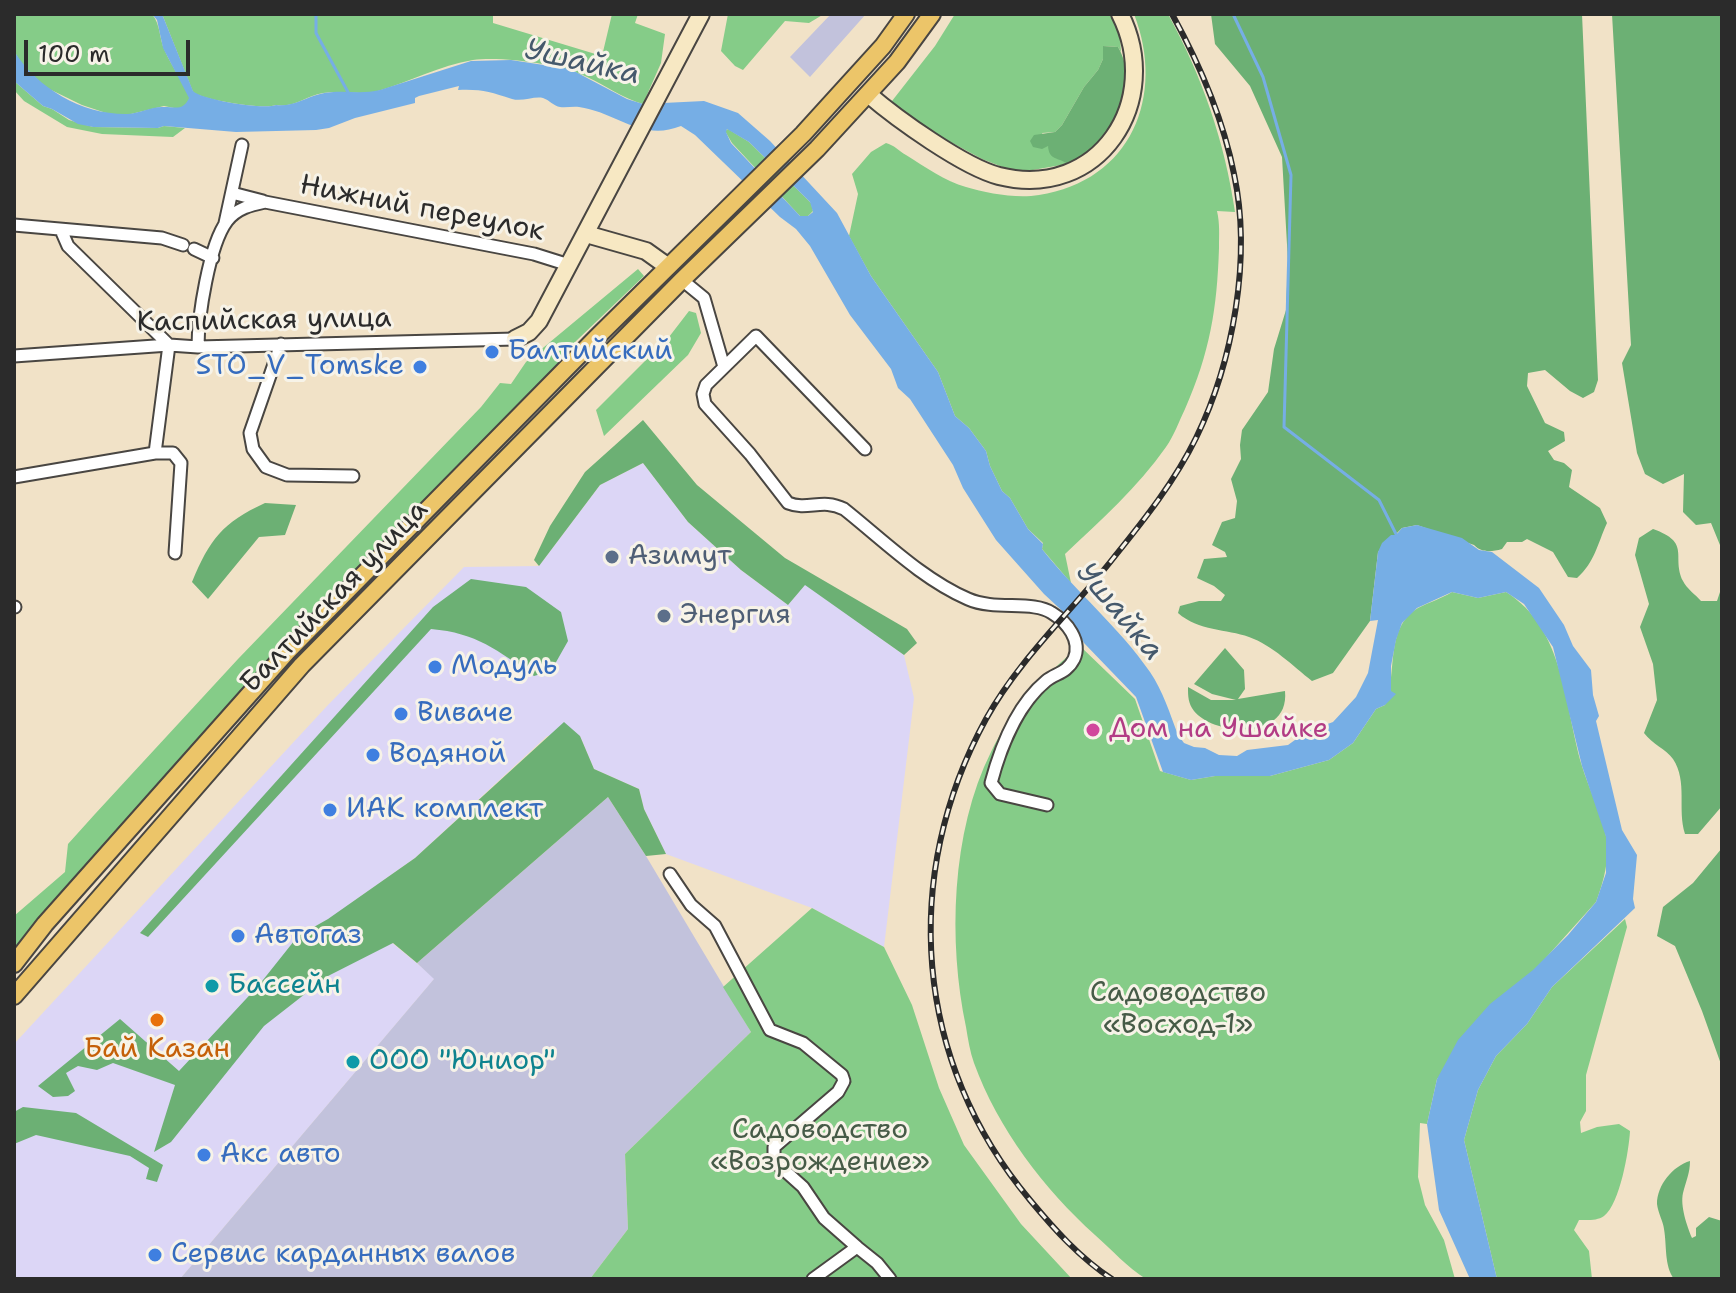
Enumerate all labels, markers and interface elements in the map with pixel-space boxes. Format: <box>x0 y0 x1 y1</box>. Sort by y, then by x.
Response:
scale bar <box>28 24 194 74</box>
water label: Ушайка <box>521 32 643 94</box>
text: 100 m <box>38 38 110 70</box>
street label: Нижний переулок <box>297 169 547 249</box>
street label: Каспийская улица <box>136 302 392 340</box>
place label: Балтийский <box>508 335 673 369</box>
marker: Балтийский <box>483 343 501 361</box>
place label: STO_V_Tomske <box>196 350 404 384</box>
marker: STO_V_Tomske <box>411 358 429 376</box>
street label: Балтийская улица <box>234 494 436 700</box>
place label: Азимут <box>628 540 732 574</box>
marker: Азимут <box>603 548 621 566</box>
water label: Ушайка <box>1068 556 1170 668</box>
place label: Энергия <box>680 599 791 633</box>
marker: Энергия <box>655 607 673 625</box>
place label: Модуль <box>451 650 557 684</box>
marker: Модуль <box>426 658 444 676</box>
place label: Виваче <box>417 697 514 731</box>
marker: Виваче <box>392 705 410 723</box>
place label: Дом на Ушайке <box>1109 713 1328 747</box>
marker: Дом на Ушайке <box>1084 721 1102 739</box>
place label: Водяной <box>389 738 506 772</box>
marker: Водяной <box>364 746 382 764</box>
place label: ИАК комплект <box>346 793 543 827</box>
marker: ИАК комплект <box>321 801 339 819</box>
place label: Автогаз <box>254 919 362 953</box>
marker: Автогаз <box>229 927 247 945</box>
place label: Бассейн <box>228 969 341 1003</box>
marker: Бассейн <box>203 977 221 995</box>
park label: Садоводство «Восход-1» <box>1090 977 1266 1043</box>
marker: Бай Казан <box>148 1011 166 1029</box>
place label: Бай Казан <box>84 1033 230 1067</box>
place label: ООО "Юниор" <box>369 1045 556 1079</box>
marker: ООО "Юниор" <box>344 1053 362 1071</box>
park label: Садоводство «Возрождение» <box>710 1114 930 1180</box>
place label: Акс авто <box>220 1138 341 1172</box>
marker: Акс авто <box>195 1146 213 1164</box>
place label: Сервис карданных валов <box>171 1238 515 1272</box>
marker: Сервис карданных валов <box>146 1246 164 1264</box>

